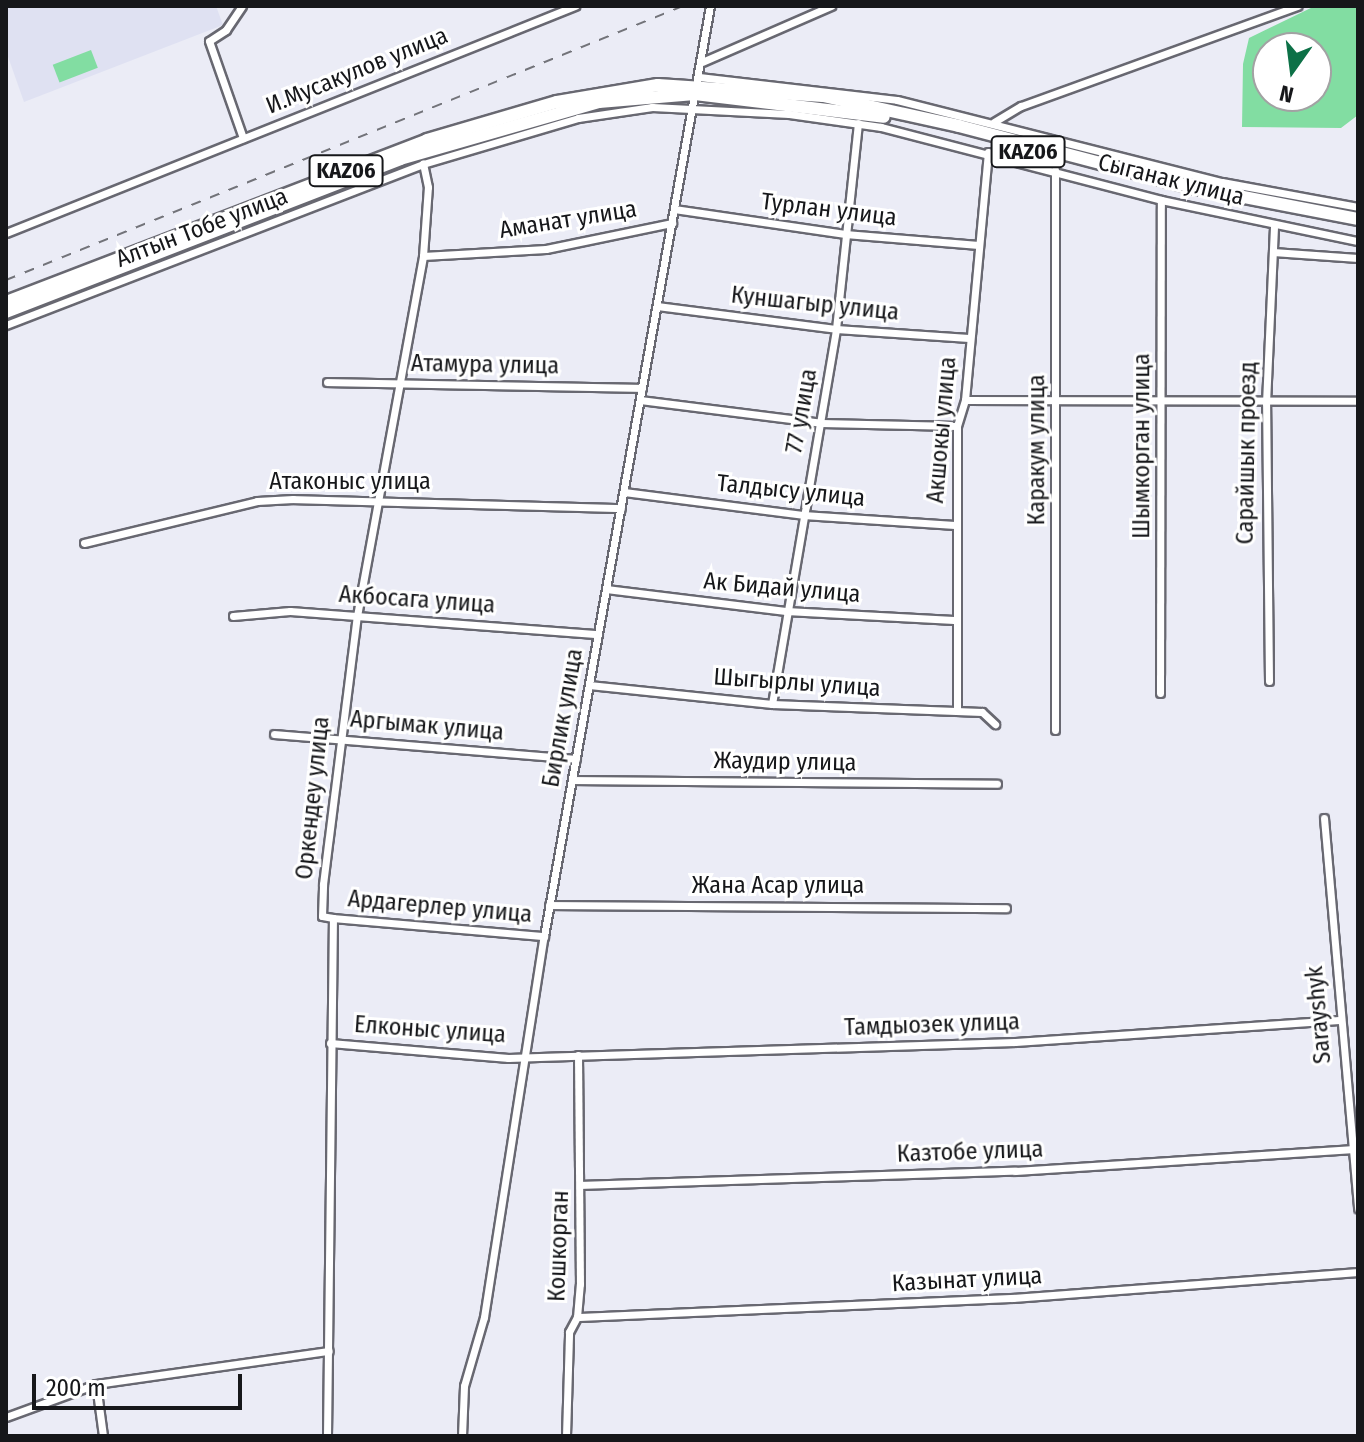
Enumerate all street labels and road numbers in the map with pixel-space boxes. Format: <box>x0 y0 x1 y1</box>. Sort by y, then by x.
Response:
street label: И.Мусакулов улица <box>262 21 452 121</box>
road number: KАZ06 <box>990 134 1066 170</box>
street label: Сыганак улица <box>1095 148 1247 212</box>
road number: KАZ06 <box>308 153 384 189</box>
street label: Алтын Тобе улица <box>112 182 292 274</box>
street label: Турлан улица <box>760 187 898 233</box>
street label: Аманат улица <box>497 195 639 245</box>
street label: Куншагыр улица <box>730 281 900 327</box>
street label: Атамура улица <box>411 349 559 381</box>
street label: Шымкорган улица <box>1128 353 1156 539</box>
street label: Акшокы улица <box>921 356 963 504</box>
street label: Сарайшык проезд <box>1231 361 1263 545</box>
street label: 77 улица <box>780 367 824 455</box>
street label: Каракум улица <box>1023 375 1051 525</box>
street label: Атаконыс улица <box>269 468 431 496</box>
street label: Талдысу улица <box>716 469 866 513</box>
street label: Ак Бидай улица <box>702 567 862 609</box>
street label: Акбосага улица <box>338 580 496 620</box>
street label: Бирлик улица <box>537 646 589 790</box>
street label: Шыгырлы улица <box>712 663 882 703</box>
street label: Аргымак улица <box>349 705 505 747</box>
street label: Оркендеу улица <box>290 715 336 881</box>
street label: Жаудир улица <box>713 746 857 778</box>
street label: Жана Асар улица <box>692 872 864 900</box>
street label: Ардагерлер улица <box>347 885 533 929</box>
street label: Sarayshyk <box>1300 965 1338 1065</box>
street label: Тамдыозек улица <box>844 1008 1020 1042</box>
street label: Елконыс улица <box>353 1010 507 1050</box>
street label: Казтобе улица <box>896 1135 1044 1169</box>
street label: Кошкорган <box>543 1190 575 1302</box>
street label: Казынат улица <box>891 1262 1043 1298</box>

